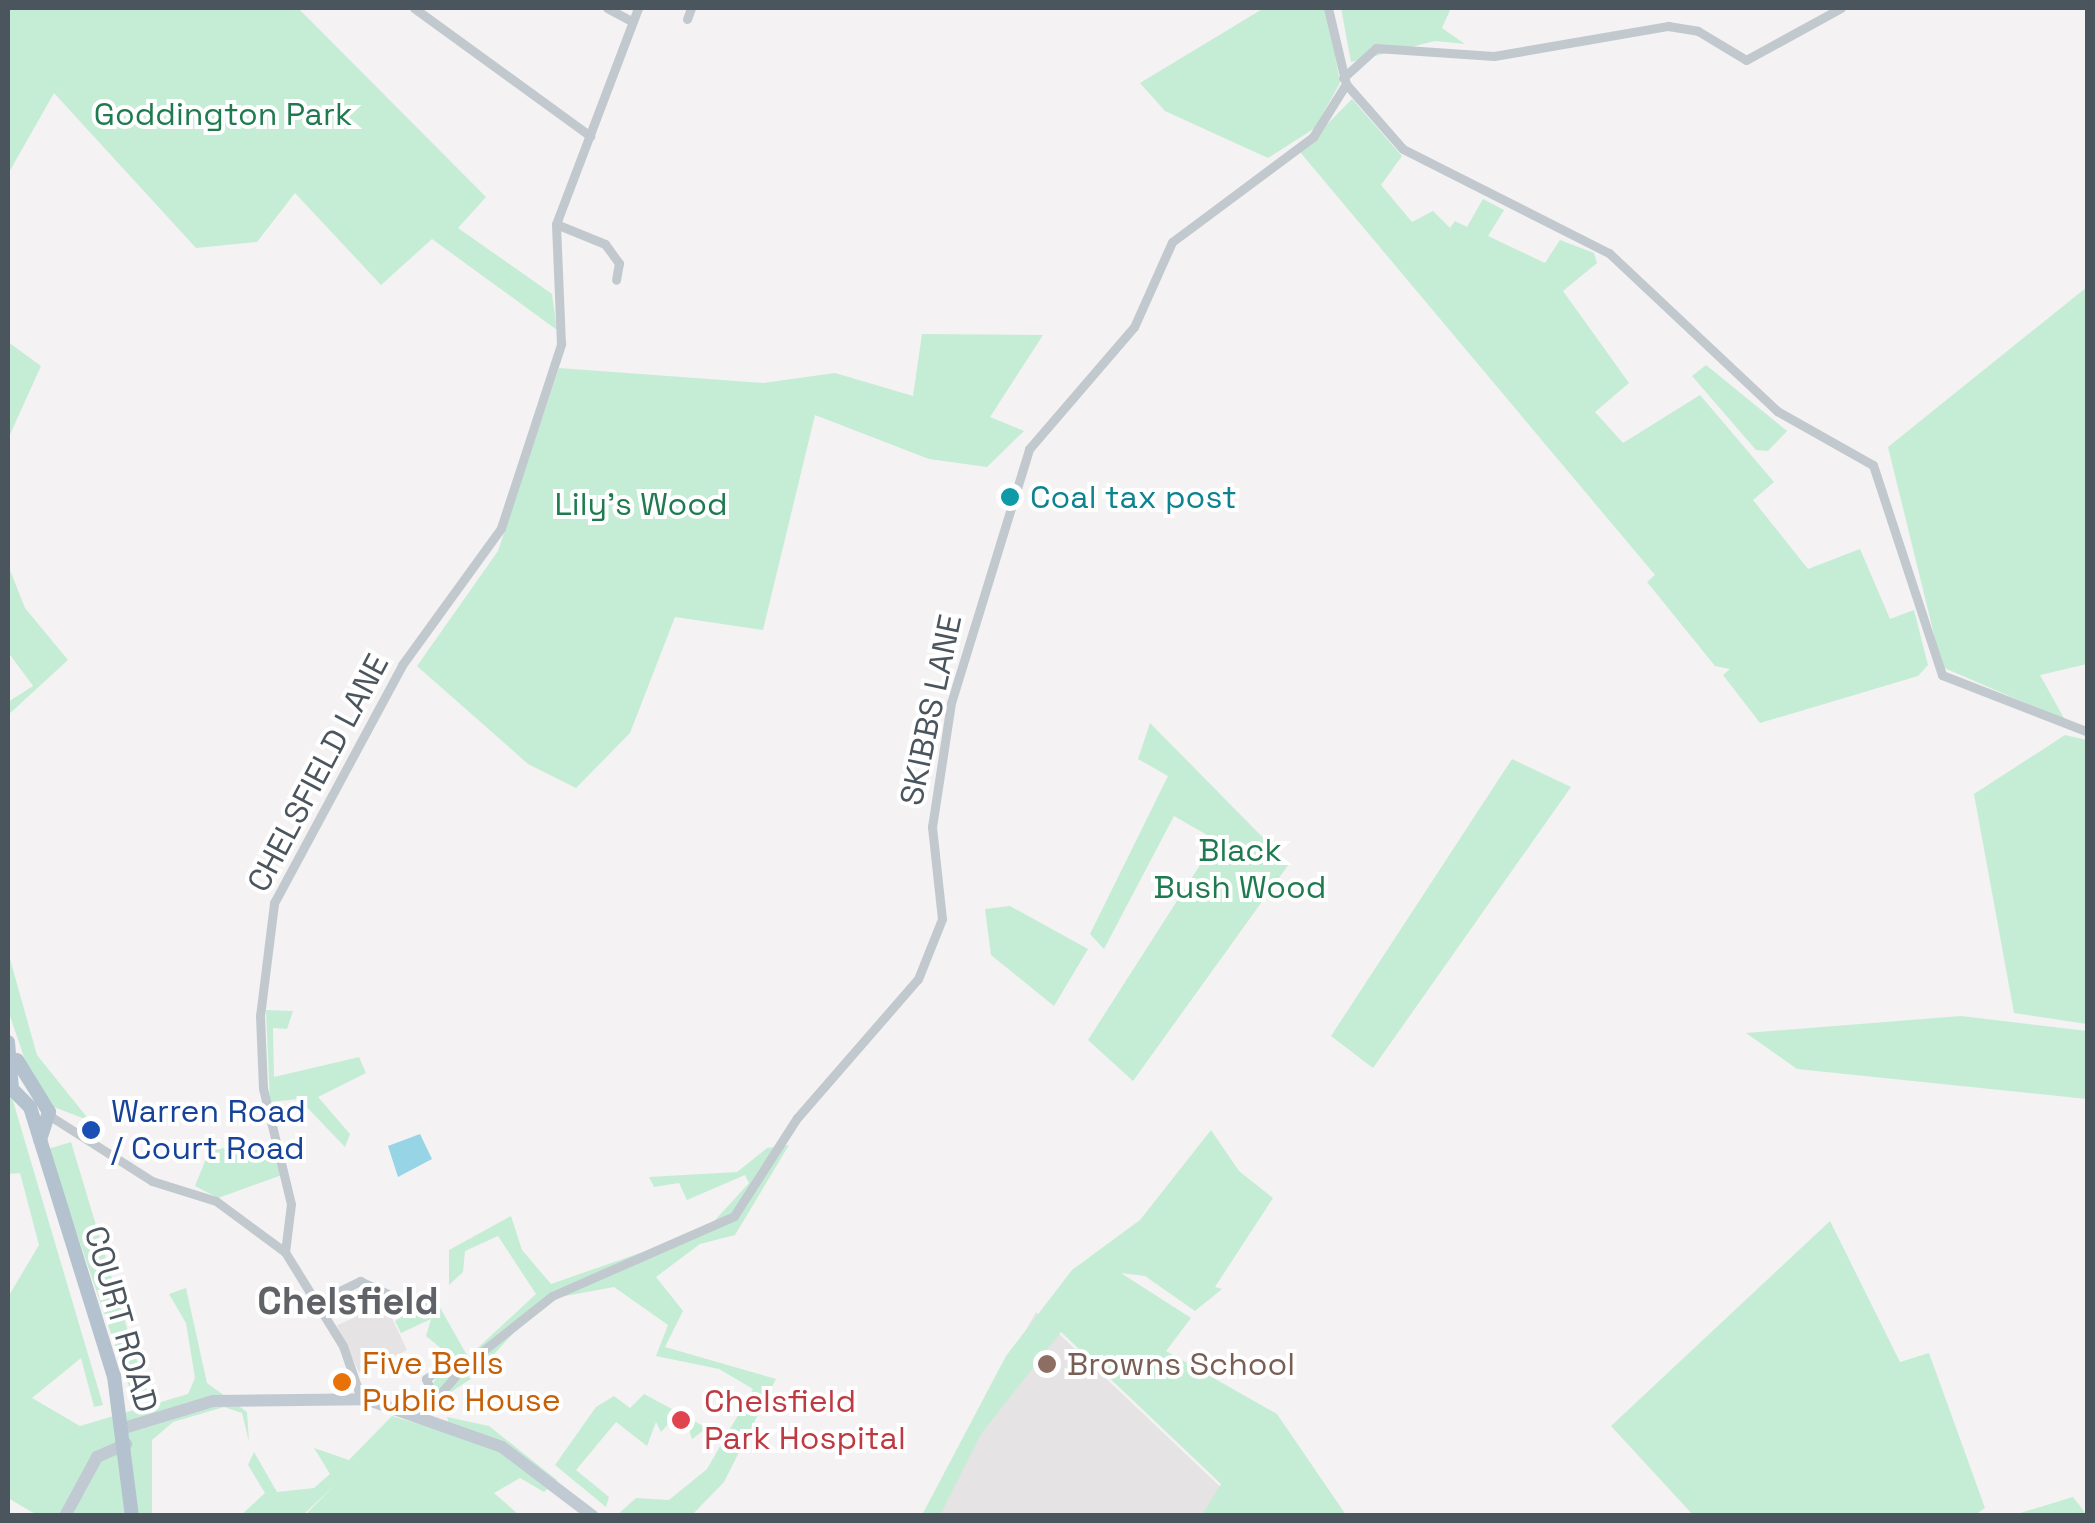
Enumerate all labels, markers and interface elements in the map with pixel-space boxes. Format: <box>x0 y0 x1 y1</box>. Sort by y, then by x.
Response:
park label: Goddington Park <box>94 95 352 133</box>
place label: Coal tax post <box>1030 478 1237 516</box>
park label: Lily's Wood <box>554 485 728 523</box>
marker: Coal tax post <box>999 486 1021 508</box>
street label: SKIBBS LANE <box>892 611 970 809</box>
street label: CHELSFIELD LANE <box>239 648 397 898</box>
park label: Black Bush Wood <box>1153 832 1327 907</box>
place label: Warren Road / Court Road <box>111 1093 306 1168</box>
marker: Warren Road / Court Road <box>80 1119 102 1141</box>
street label: COURT ROAD <box>76 1221 166 1417</box>
district label: Chelsfield <box>257 1279 439 1325</box>
place label: Five Bells Public House <box>362 1345 561 1420</box>
place label: Browns School <box>1067 1345 1295 1383</box>
marker: Browns School <box>1036 1353 1058 1375</box>
marker: Five Bells Public House <box>331 1371 353 1393</box>
place label: Chelsfield Park Hospital <box>704 1383 906 1458</box>
marker: Chelsfield Park Hospital <box>668 1407 694 1433</box>

